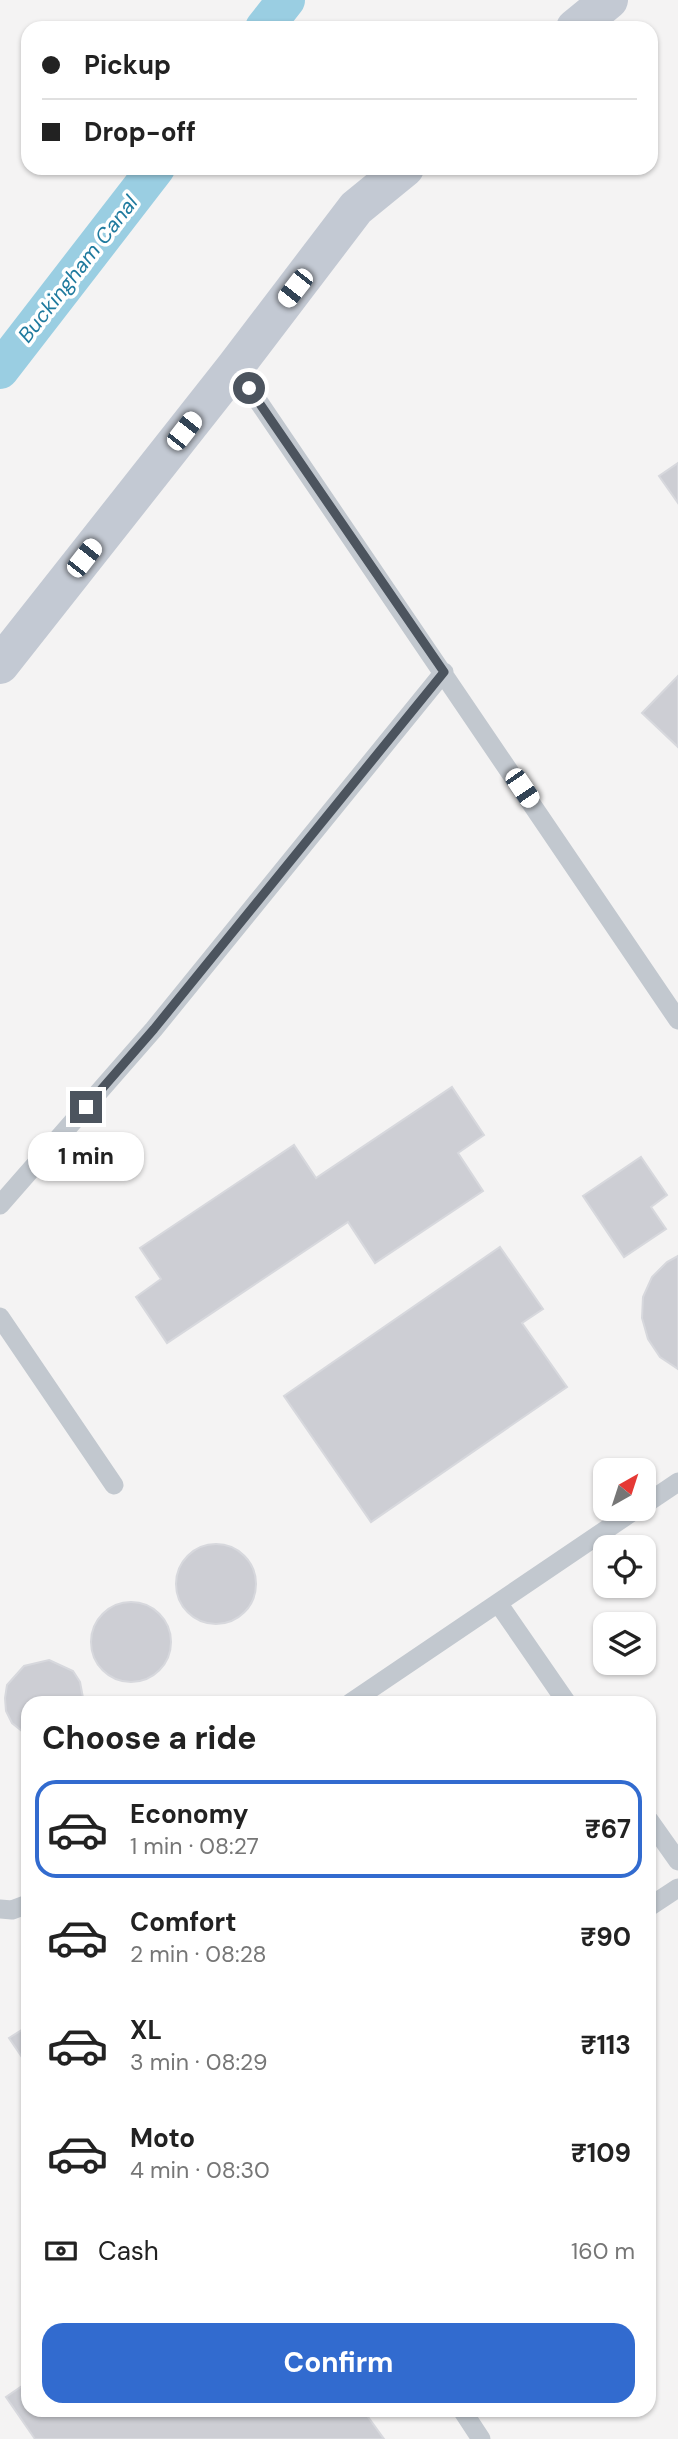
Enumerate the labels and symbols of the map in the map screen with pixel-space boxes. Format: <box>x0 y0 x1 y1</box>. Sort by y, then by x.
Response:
water label: Buckingham Canal <box>12 189 144 348</box>
car <box>274 265 317 311</box>
route start <box>233 372 265 404</box>
car <box>163 408 206 454</box>
car <box>63 535 106 581</box>
car <box>502 765 543 811</box>
route end <box>70 1091 102 1123</box>
callout: 1 min <box>28 1132 144 1180</box>
north arrow <box>593 1458 656 1521</box>

